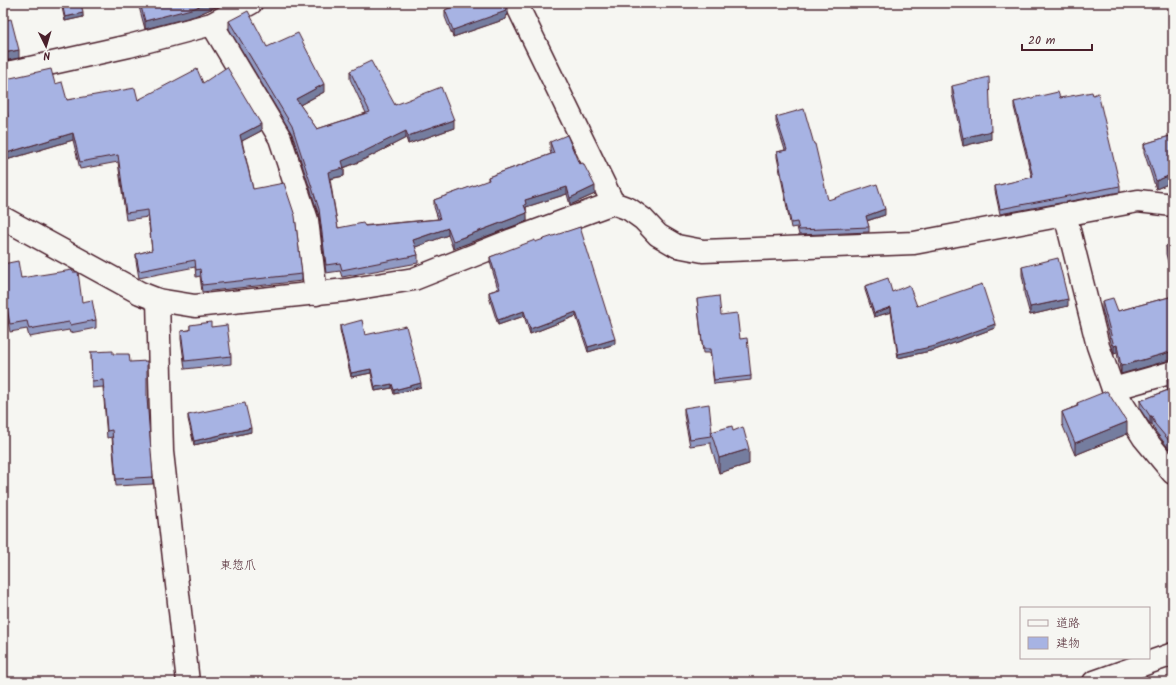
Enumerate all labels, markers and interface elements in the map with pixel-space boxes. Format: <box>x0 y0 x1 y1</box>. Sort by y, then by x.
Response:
north arrow <box>26 26 66 66</box>
scale bar <box>1022 26 1092 52</box>
text: 20 m <box>1028 31 1056 50</box>
text: N <box>42 46 51 64</box>
district label: 東惣爪 <box>220 556 256 575</box>
legend <box>1020 607 1150 659</box>
text: 道路 <box>1056 614 1080 633</box>
text: 建物 <box>1056 634 1080 653</box>

